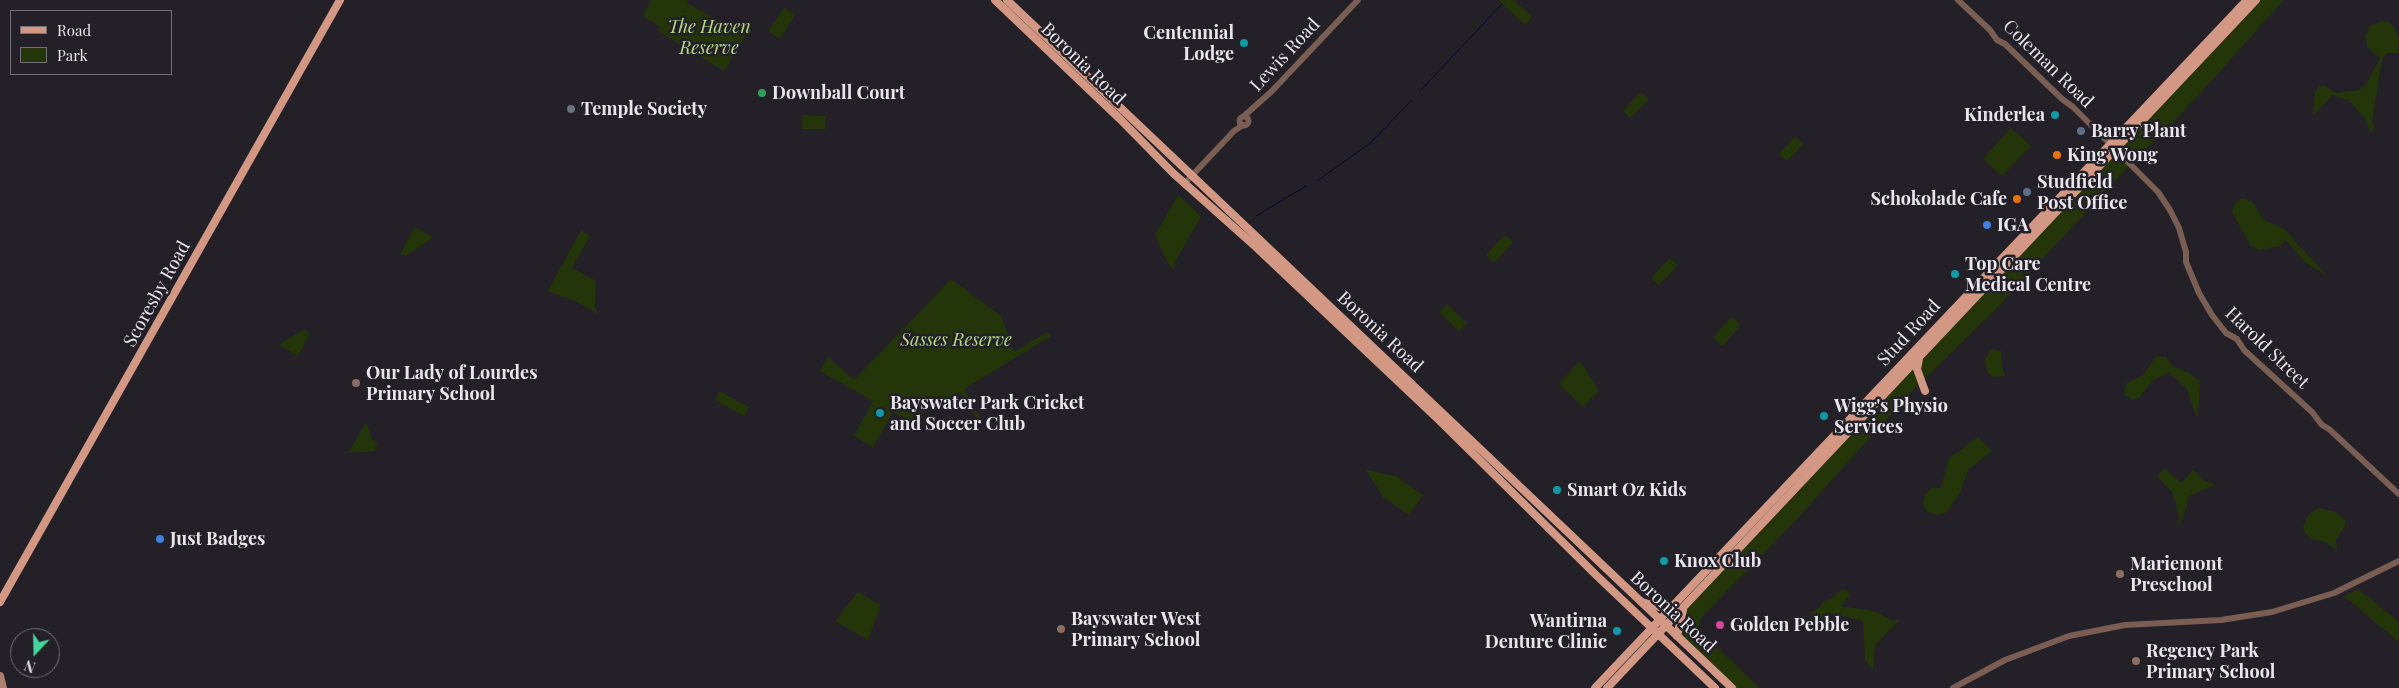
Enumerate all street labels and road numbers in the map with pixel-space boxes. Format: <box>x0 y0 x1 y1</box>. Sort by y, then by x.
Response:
street label: Lewis Road <box>1246 14 1324 96</box>
street label: Coleman Road <box>1998 15 2098 113</box>
street label: Boronia Road <box>1036 18 1130 110</box>
street label: Scoresby Road <box>119 237 195 351</box>
street label: Boronia Road <box>1333 287 1427 377</box>
street label: Stud Road <box>1873 295 1945 371</box>
street label: Harold Street <box>2221 303 2313 393</box>
street label: Boronia Road <box>1626 567 1720 657</box>

